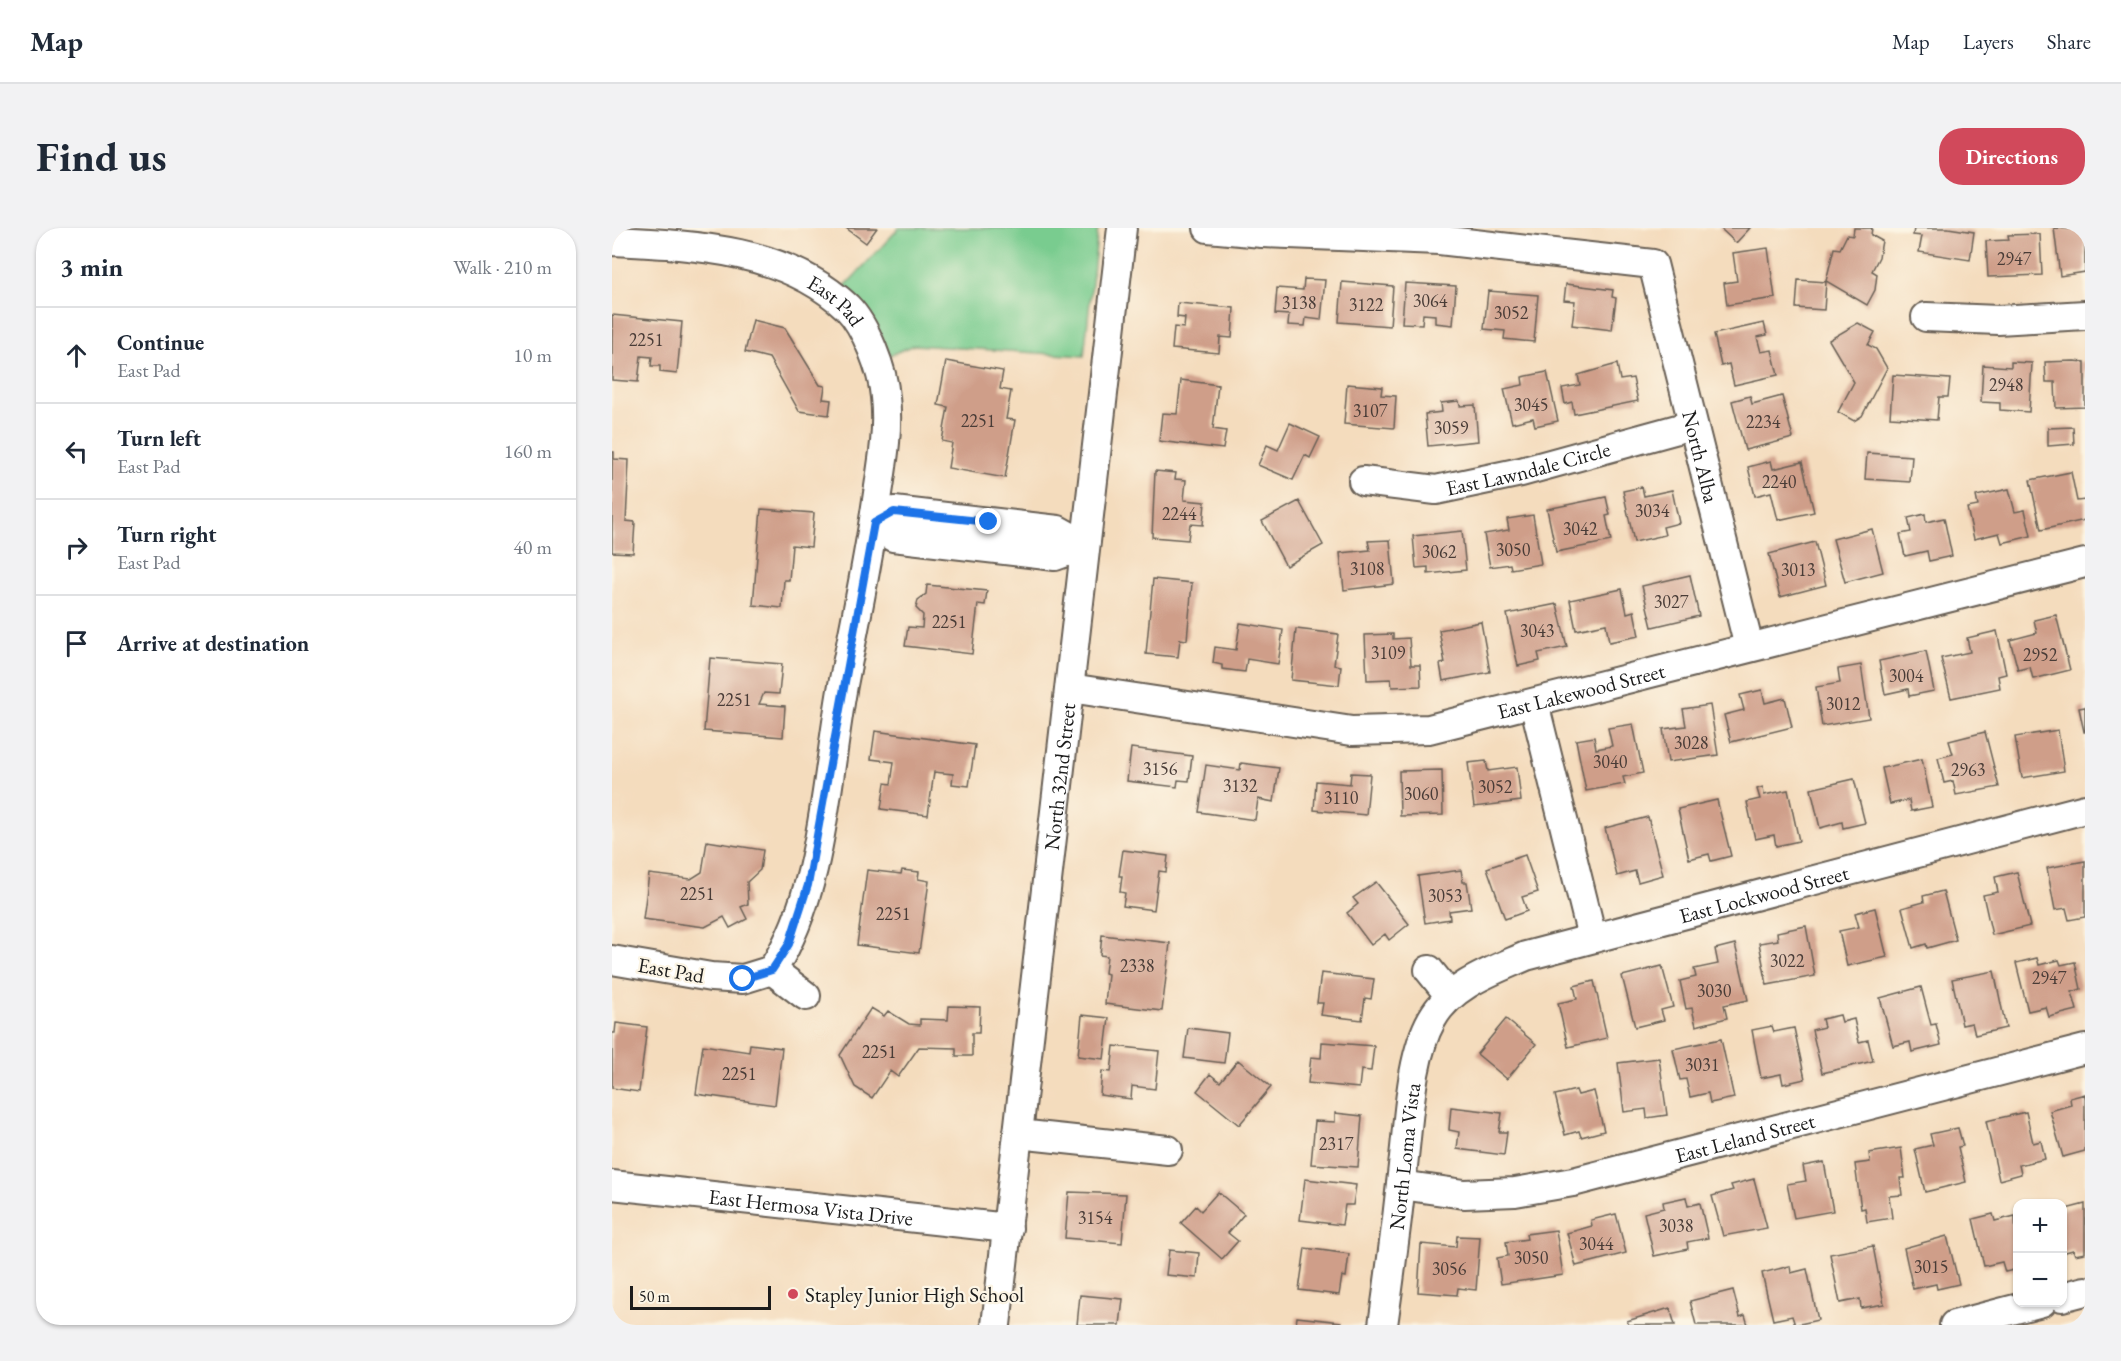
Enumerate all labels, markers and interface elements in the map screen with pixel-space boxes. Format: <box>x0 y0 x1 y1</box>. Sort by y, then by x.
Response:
text: Map <box>30 23 83 59</box>
text: Map <box>1892 28 1930 55</box>
text: Layers <box>1963 28 2014 55</box>
text: Share <box>2047 28 2091 55</box>
button: Directions <box>1939 128 2085 185</box>
text: Find us <box>36 129 167 184</box>
house number: 2947 <box>1997 247 2032 270</box>
text: 3 min <box>60 250 123 284</box>
text: Walk · 210 m <box>453 254 552 280</box>
street label: East Pad <box>803 268 871 331</box>
house number: 3064 <box>1413 289 1448 312</box>
house number: 3138 <box>1282 291 1316 314</box>
house number: 3122 <box>1349 293 1384 316</box>
house number: 3052 <box>1494 301 1529 324</box>
text: Continue <box>117 328 204 357</box>
house number: 2251 <box>629 328 663 351</box>
icon: ahead <box>60 339 93 372</box>
text: 10 m <box>513 342 552 368</box>
text: East Pad <box>117 357 181 383</box>
house number: 2948 <box>1989 373 2023 396</box>
house number: 3045 <box>1514 393 1548 416</box>
house number: 3107 <box>1353 399 1388 422</box>
street label: North Alba <box>1677 407 1726 506</box>
house number: 2251 <box>961 409 995 432</box>
house number: 2234 <box>1746 410 1781 433</box>
house number: 3059 <box>1434 416 1469 439</box>
text: Turn left <box>117 424 201 453</box>
icon: left <box>60 435 93 468</box>
street label: East Lawndale Circle <box>1443 435 1613 501</box>
text: 160 m <box>504 438 552 464</box>
text: East Pad <box>117 453 181 479</box>
house number: 2240 <box>1762 470 1797 493</box>
house number: 3034 <box>1635 499 1670 522</box>
house number: 2244 <box>1162 502 1197 525</box>
route end <box>975 508 1001 534</box>
house number: 3042 <box>1563 517 1598 540</box>
text: Turn right <box>117 520 216 549</box>
icon: right <box>60 531 93 564</box>
text: 40 m <box>513 534 552 560</box>
house number: 3050 <box>1496 538 1531 561</box>
house number: 3062 <box>1422 540 1457 563</box>
text: East Pad <box>117 549 181 575</box>
house number: 3108 <box>1350 557 1384 580</box>
house number: 3013 <box>1781 558 1815 581</box>
house number: 3027 <box>1654 590 1689 613</box>
house number: 2251 <box>932 610 966 633</box>
house number: 3043 <box>1520 619 1554 642</box>
icon: arrive <box>60 627 93 660</box>
text: Arrive at destination <box>117 629 309 658</box>
house number: 3109 <box>1371 641 1406 664</box>
house number: 2952 <box>2023 643 2058 666</box>
street label: East Lakewood Street <box>1494 656 1668 725</box>
house number: 3004 <box>1889 664 1924 687</box>
house number: 2251 <box>717 688 751 711</box>
house number: 3012 <box>1826 692 1861 715</box>
street label: North 32nd Street <box>1037 701 1081 852</box>
house number: 3028 <box>1674 731 1708 754</box>
house number: 3040 <box>1593 750 1628 773</box>
house number: 3156 <box>1143 757 1178 780</box>
house number: 2963 <box>1951 758 1985 781</box>
house number: 3132 <box>1223 774 1258 797</box>
house number: 3052 <box>1478 775 1513 798</box>
house number: 3060 <box>1404 782 1439 805</box>
house number: 3110 <box>1324 786 1359 809</box>
street label: East Lockwood Street <box>1676 858 1852 929</box>
house number: 2251 <box>680 882 714 905</box>
house number: 3053 <box>1428 884 1462 907</box>
house number: 2251 <box>876 902 910 925</box>
house number: 3022 <box>1770 949 1805 972</box>
street label: East Pad <box>636 951 707 989</box>
house number: 2338 <box>1120 954 1154 977</box>
route start <box>729 965 755 991</box>
house number: 2947 <box>2032 966 2067 989</box>
house number: 3030 <box>1697 979 1732 1002</box>
house number: 2251 <box>862 1040 896 1063</box>
house number: 3031 <box>1685 1053 1719 1076</box>
house number: 2251 <box>722 1062 756 1085</box>
street label: North Loma Vista <box>1382 1080 1426 1231</box>
street label: East Leland Street <box>1672 1106 1818 1168</box>
house number: 2317 <box>1319 1132 1354 1155</box>
street label: East Hermosa Vista Drive <box>707 1182 914 1231</box>
map controls <box>2013 1199 2067 1307</box>
button: + <box>2013 1199 2067 1253</box>
house number: 3154 <box>1078 1206 1113 1229</box>
house number: 3038 <box>1659 1214 1693 1237</box>
house number: 3044 <box>1579 1232 1614 1255</box>
house number: 3050 <box>1514 1246 1549 1269</box>
button: − <box>2013 1253 2067 1307</box>
house number: 3015 <box>1914 1255 1948 1278</box>
house number: 3056 <box>1432 1257 1467 1280</box>
place label: Stapley Junior High School <box>805 1281 1024 1308</box>
scale bar <box>630 1283 771 1310</box>
text: 50 m <box>639 1286 670 1307</box>
marker: Stapley Junior High School <box>786 1287 800 1301</box>

